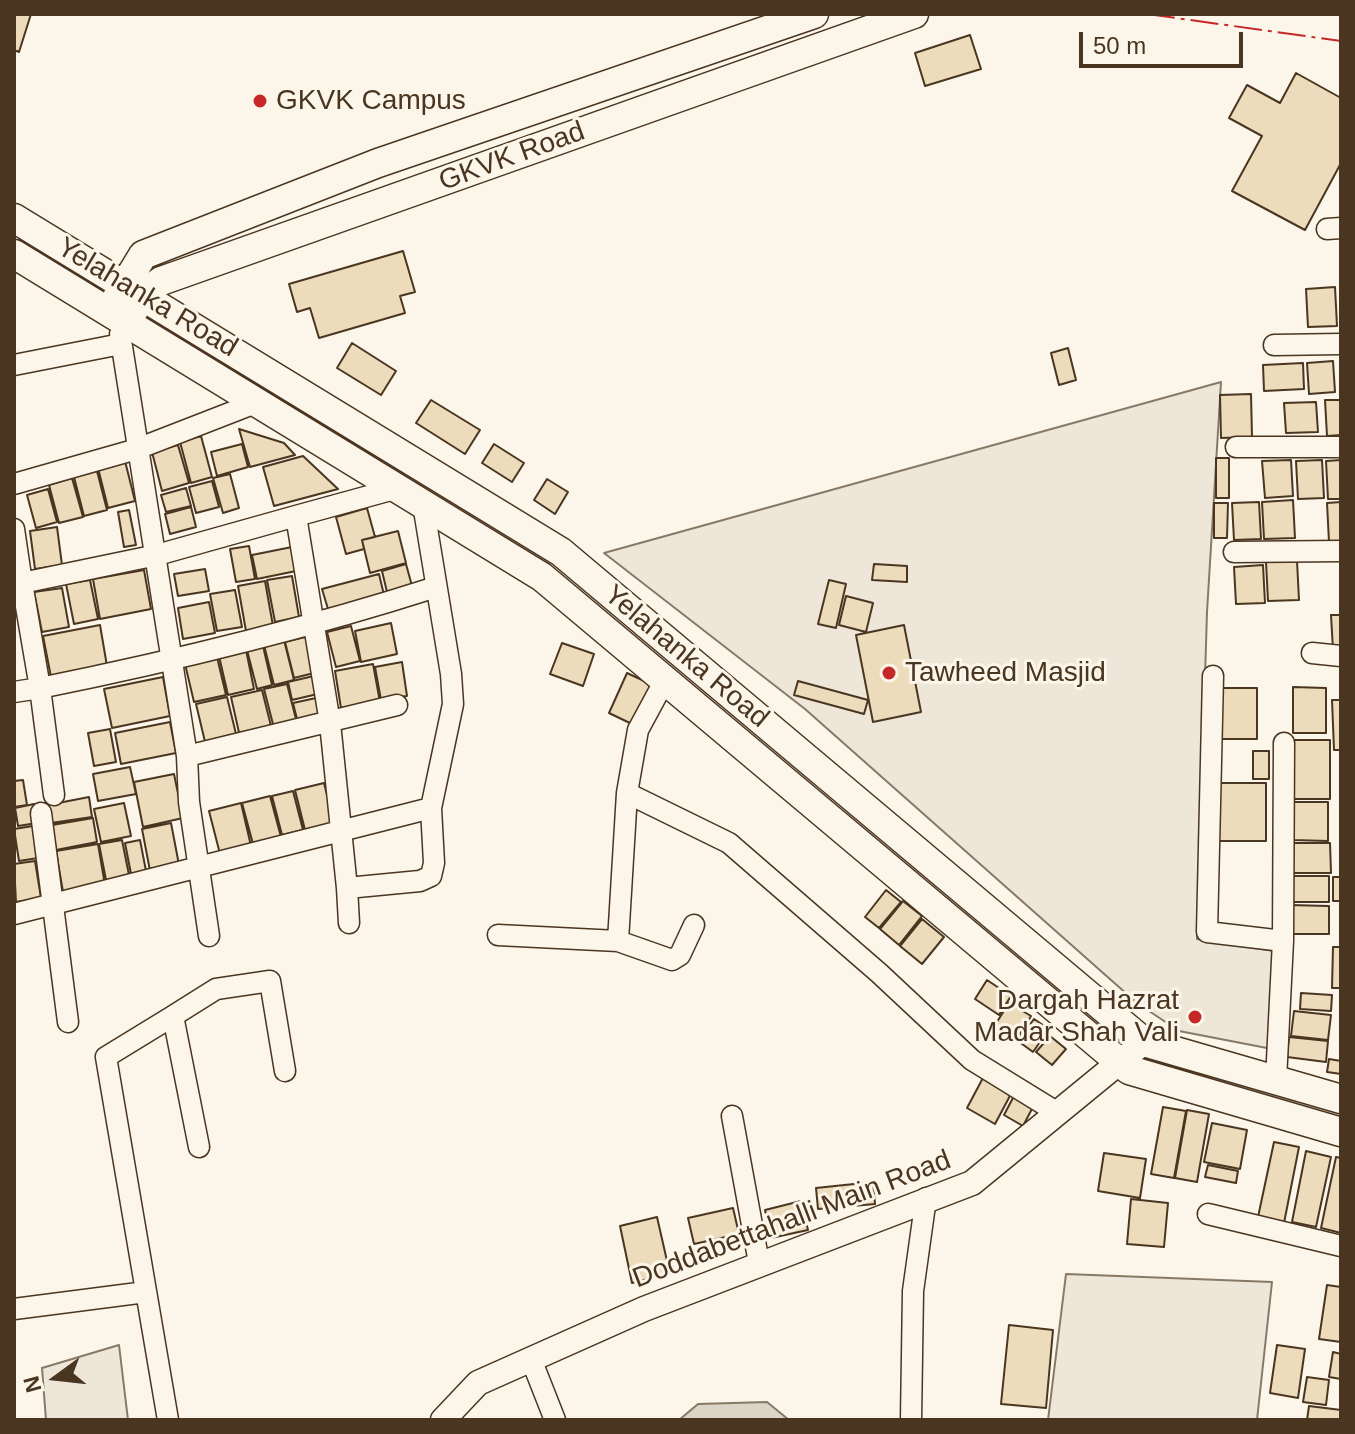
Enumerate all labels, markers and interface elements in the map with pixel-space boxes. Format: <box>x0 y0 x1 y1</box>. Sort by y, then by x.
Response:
scale bar <box>1083 16 1247 66</box>
text: 50 m <box>1093 32 1146 59</box>
place label: GKVK Campus <box>276 84 466 118</box>
marker: GKVK Campus <box>251 92 269 110</box>
street label: GKVK Road <box>435 115 589 199</box>
street label: Yelahanka Road <box>51 231 243 365</box>
street label: Yelahanka Road <box>597 578 775 736</box>
place label: Tawheed Masjid <box>905 656 1106 690</box>
marker: Tawheed Masjid <box>880 664 898 682</box>
place label: Dargah Hazrat Madar Shah Vali <box>974 984 1179 1050</box>
marker: Dargah Hazrat Madar Shah Vali <box>1186 1008 1204 1026</box>
street label: Doddabettahalli Main Road <box>628 1144 956 1296</box>
north arrow <box>16 1338 96 1418</box>
text: N <box>18 1373 46 1395</box>

